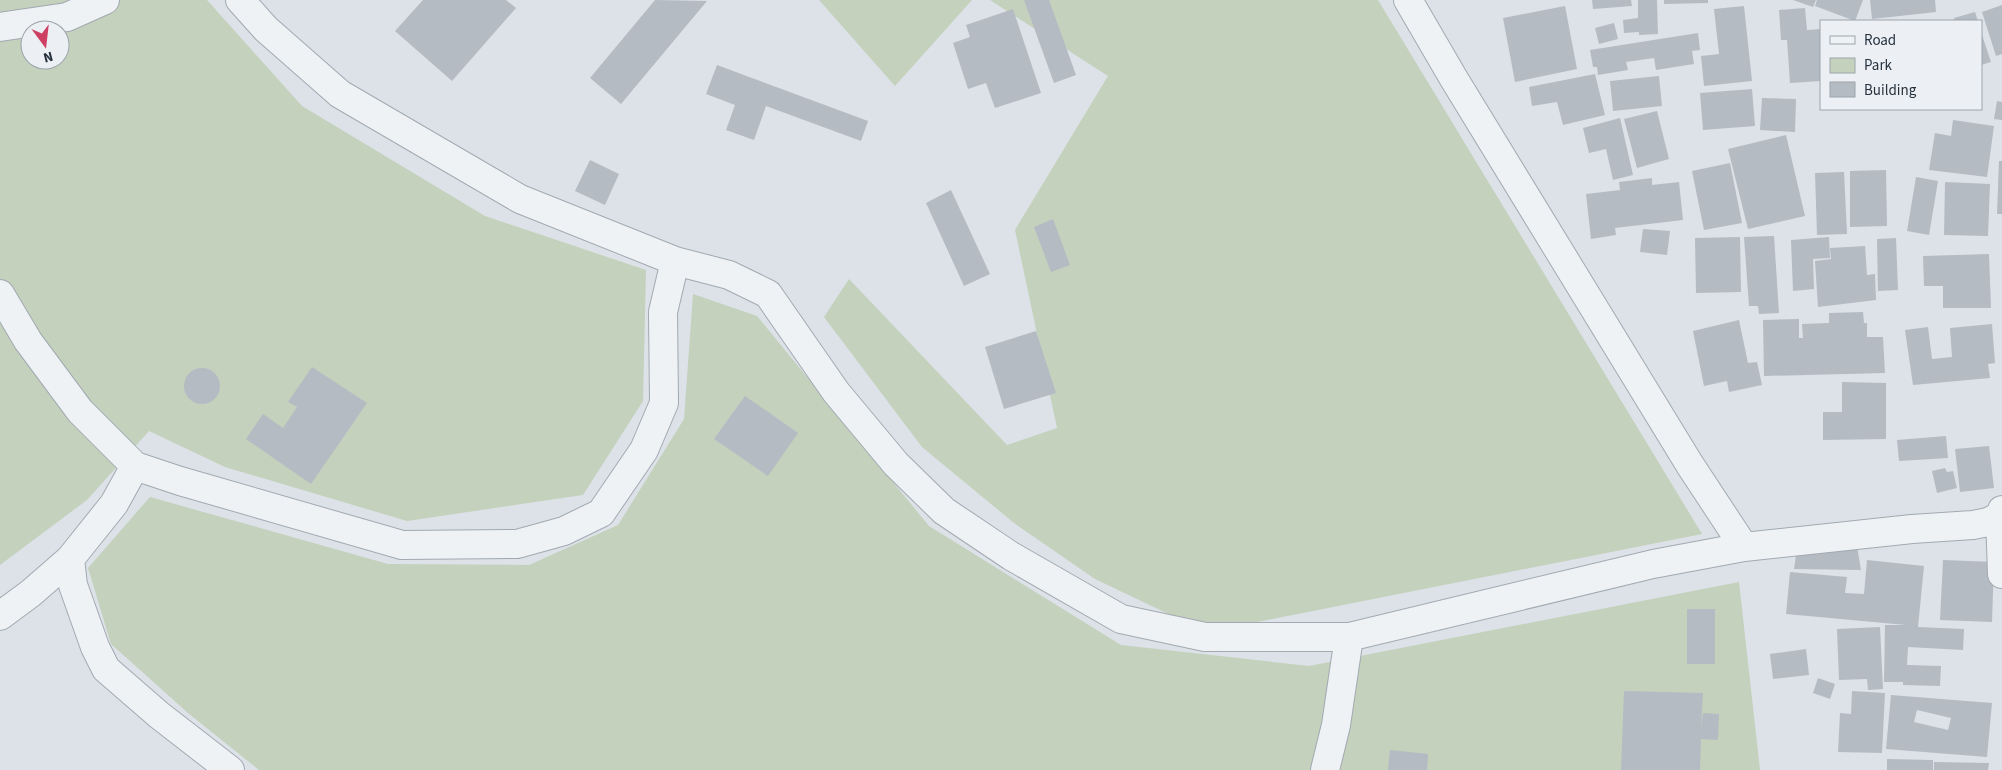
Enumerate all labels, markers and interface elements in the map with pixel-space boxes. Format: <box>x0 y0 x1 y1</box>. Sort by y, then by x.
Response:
north arrow <box>20 20 70 70</box>
legend <box>1820 20 1982 110</box>
text: Road <box>1864 30 1896 51</box>
text: N <box>41 46 55 67</box>
text: Park <box>1864 55 1893 76</box>
text: Building <box>1864 80 1917 101</box>

